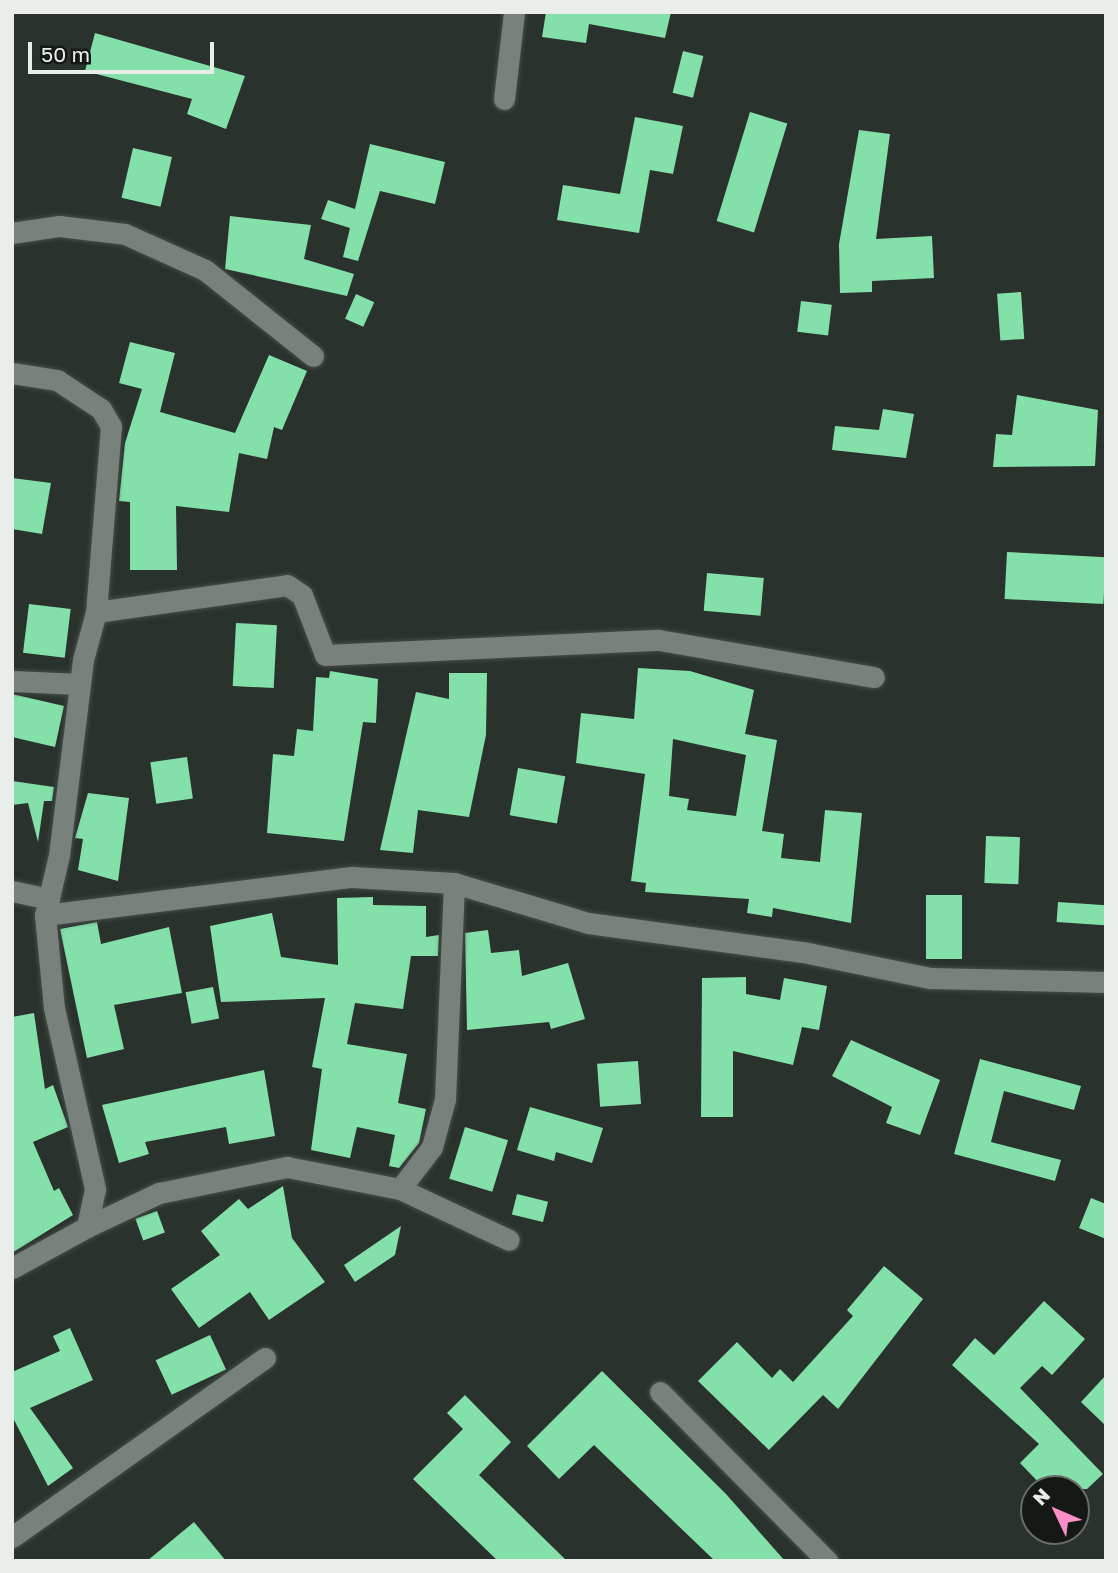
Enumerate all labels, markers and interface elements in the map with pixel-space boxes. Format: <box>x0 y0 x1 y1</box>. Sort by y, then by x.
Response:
scale bar <box>32 28 217 72</box>
text: 50 m <box>41 41 90 67</box>
north arrow <box>1020 1475 1090 1545</box>
text: N <box>1028 1483 1054 1510</box>

